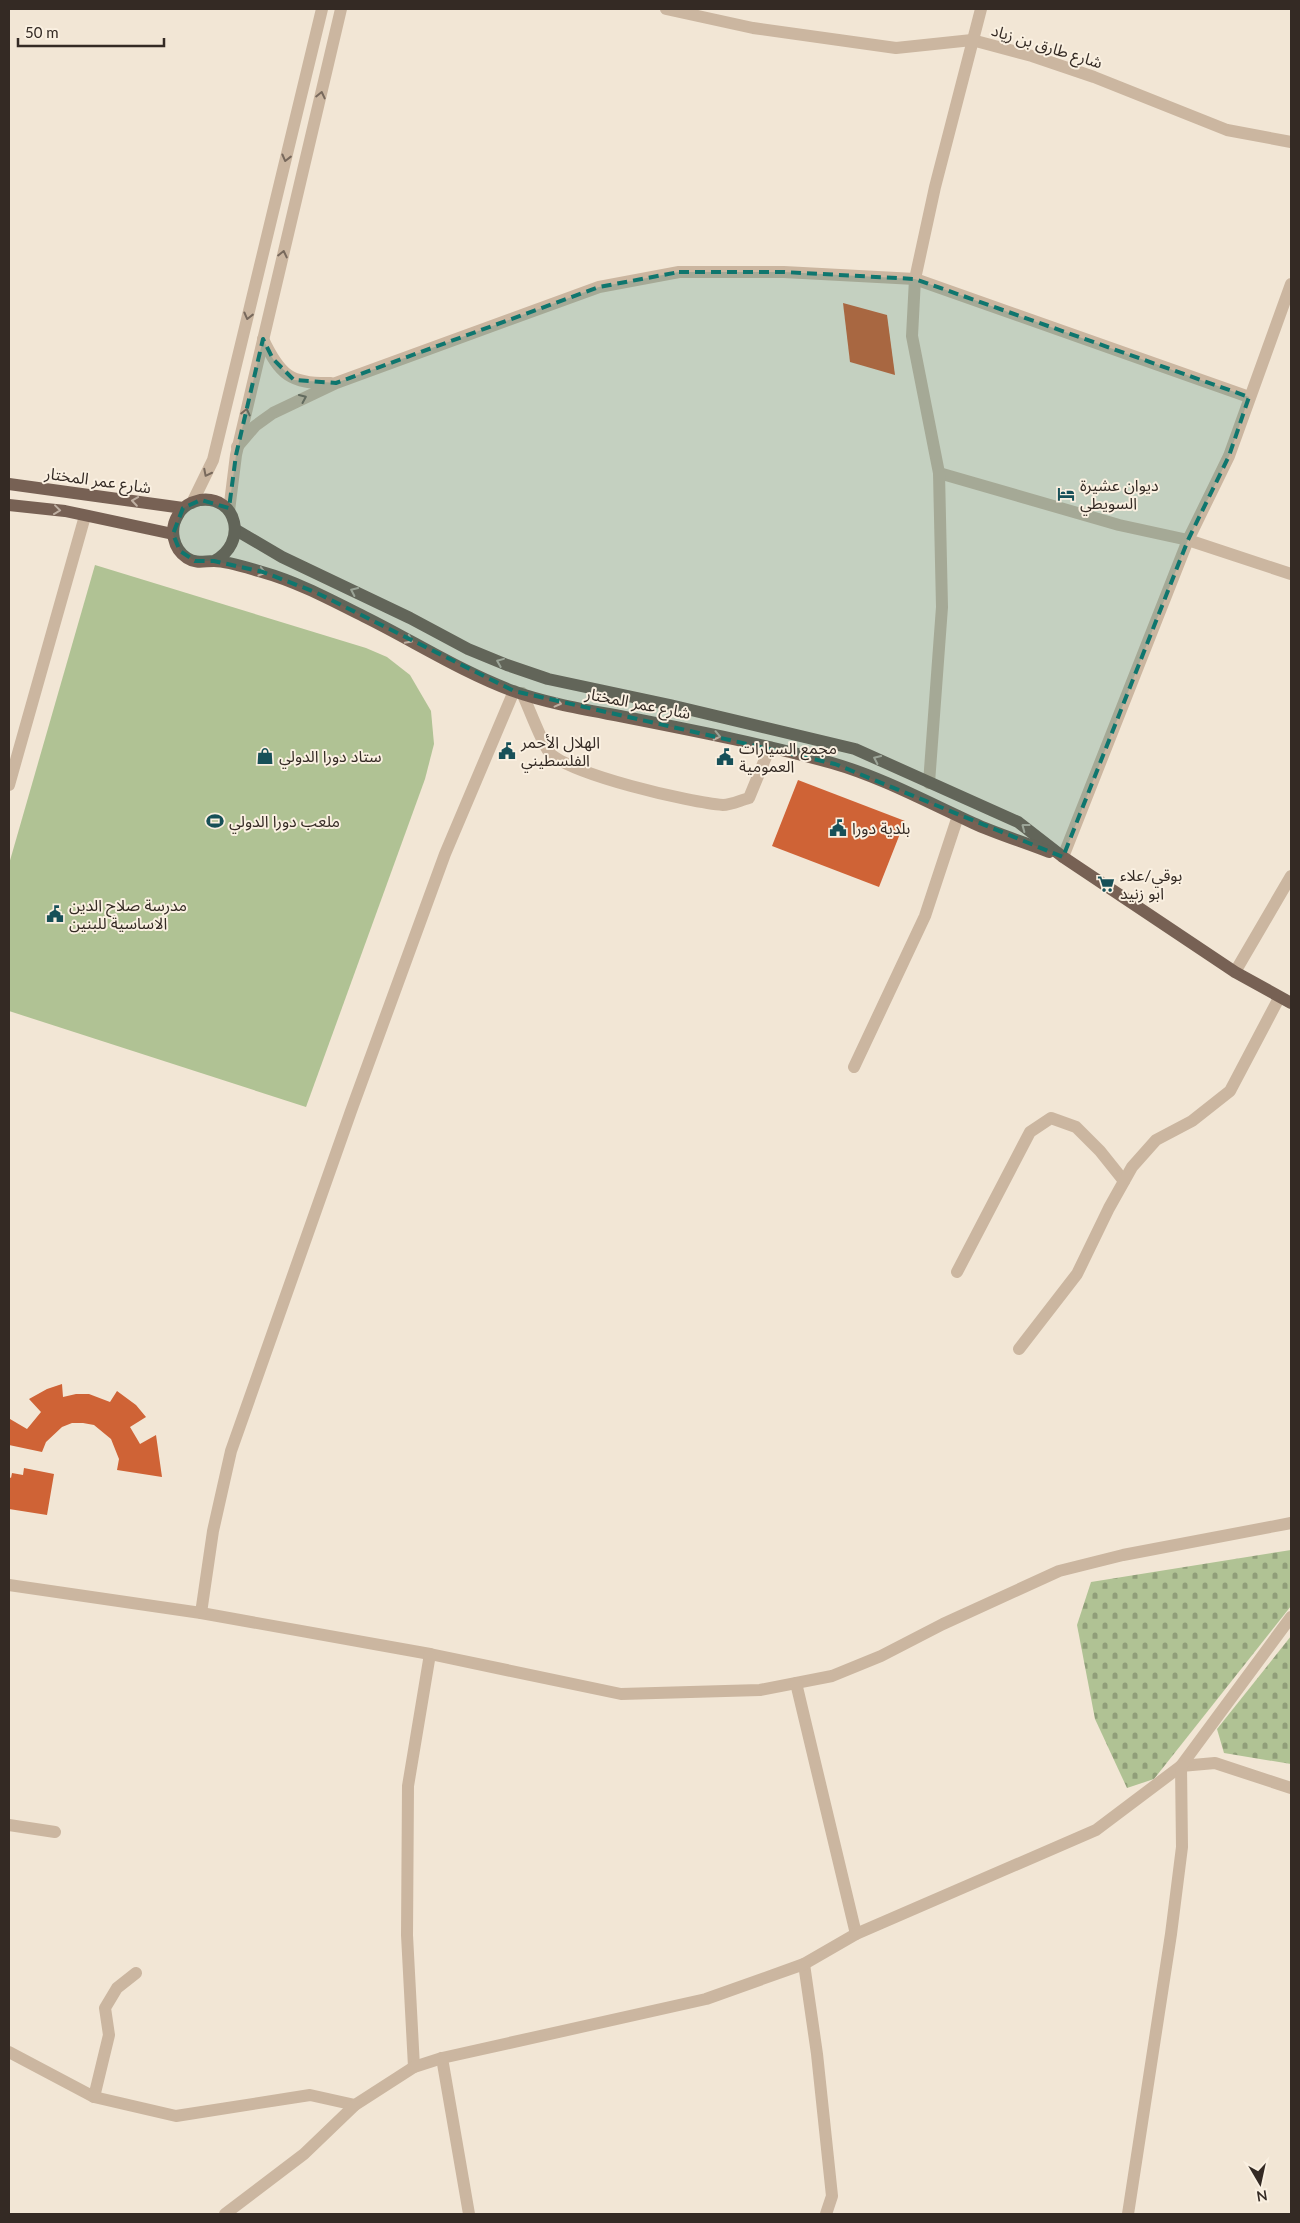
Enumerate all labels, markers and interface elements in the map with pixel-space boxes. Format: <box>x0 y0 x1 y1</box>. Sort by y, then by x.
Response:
scale bar <box>18 15 164 47</box>
street label: شارع طارق بن زياد <box>988 20 1105 75</box>
text: 50 m <box>25 23 59 41</box>
one-way arrow <box>315 91 326 100</box>
one-way arrow <box>281 154 292 163</box>
one-way arrow <box>277 249 288 258</box>
one-way arrow <box>243 312 254 321</box>
one-way arrow <box>298 394 307 405</box>
one-way arrow <box>240 407 251 416</box>
street label: شارع عمر المختار <box>42 463 152 500</box>
one-way arrow <box>203 468 213 477</box>
place label: ديوان عشيرة السويطي <box>1080 475 1159 516</box>
hotel icon: ديوان عشيرة السويطي <box>1056 484 1076 504</box>
one-way arrow <box>131 496 139 507</box>
one-way arrow <box>53 505 61 515</box>
one-way arrow <box>257 567 265 577</box>
one-way arrow <box>350 587 359 598</box>
one-way arrow <box>404 633 413 643</box>
one-way arrow <box>496 658 505 668</box>
street label: شارع عمر المختار <box>582 683 692 726</box>
one-way arrow <box>554 697 563 708</box>
one-way arrow <box>713 730 722 740</box>
place label: الهلال الأحمر الفلسطيني <box>520 732 600 773</box>
place label: مجمع السيارات العمومية <box>739 738 837 776</box>
public building icon: الهلال الأحمر الفلسطيني <box>497 741 517 761</box>
shop icon: ستاد دورا الدولي <box>255 746 275 766</box>
place label: ستاد دورا الدولي <box>279 746 382 769</box>
public building icon: مجمع السيارات العمومية <box>715 747 735 767</box>
one-way arrow <box>873 755 882 766</box>
sports icon: ملعب دورا الدولي <box>205 811 225 831</box>
place label: ملعب دورا الدولي <box>229 811 340 834</box>
public building icon: بلدية دورا <box>828 818 848 838</box>
place label: بلدية دورا <box>852 818 910 838</box>
one-way arrow <box>1022 825 1031 833</box>
place label: بوقي/علاء ابو زنيد <box>1120 865 1182 903</box>
supermarket icon: بوقي/علاء ابو زنيد <box>1096 874 1116 894</box>
place label: مدرسة صلاح الدين الاساسية للبنين <box>69 895 187 933</box>
public building icon: مدرسة صلاح الدين الاساسية للبنين <box>45 904 65 924</box>
north arrow <box>1235 2158 1285 2208</box>
text: N <box>1255 2187 1269 2206</box>

